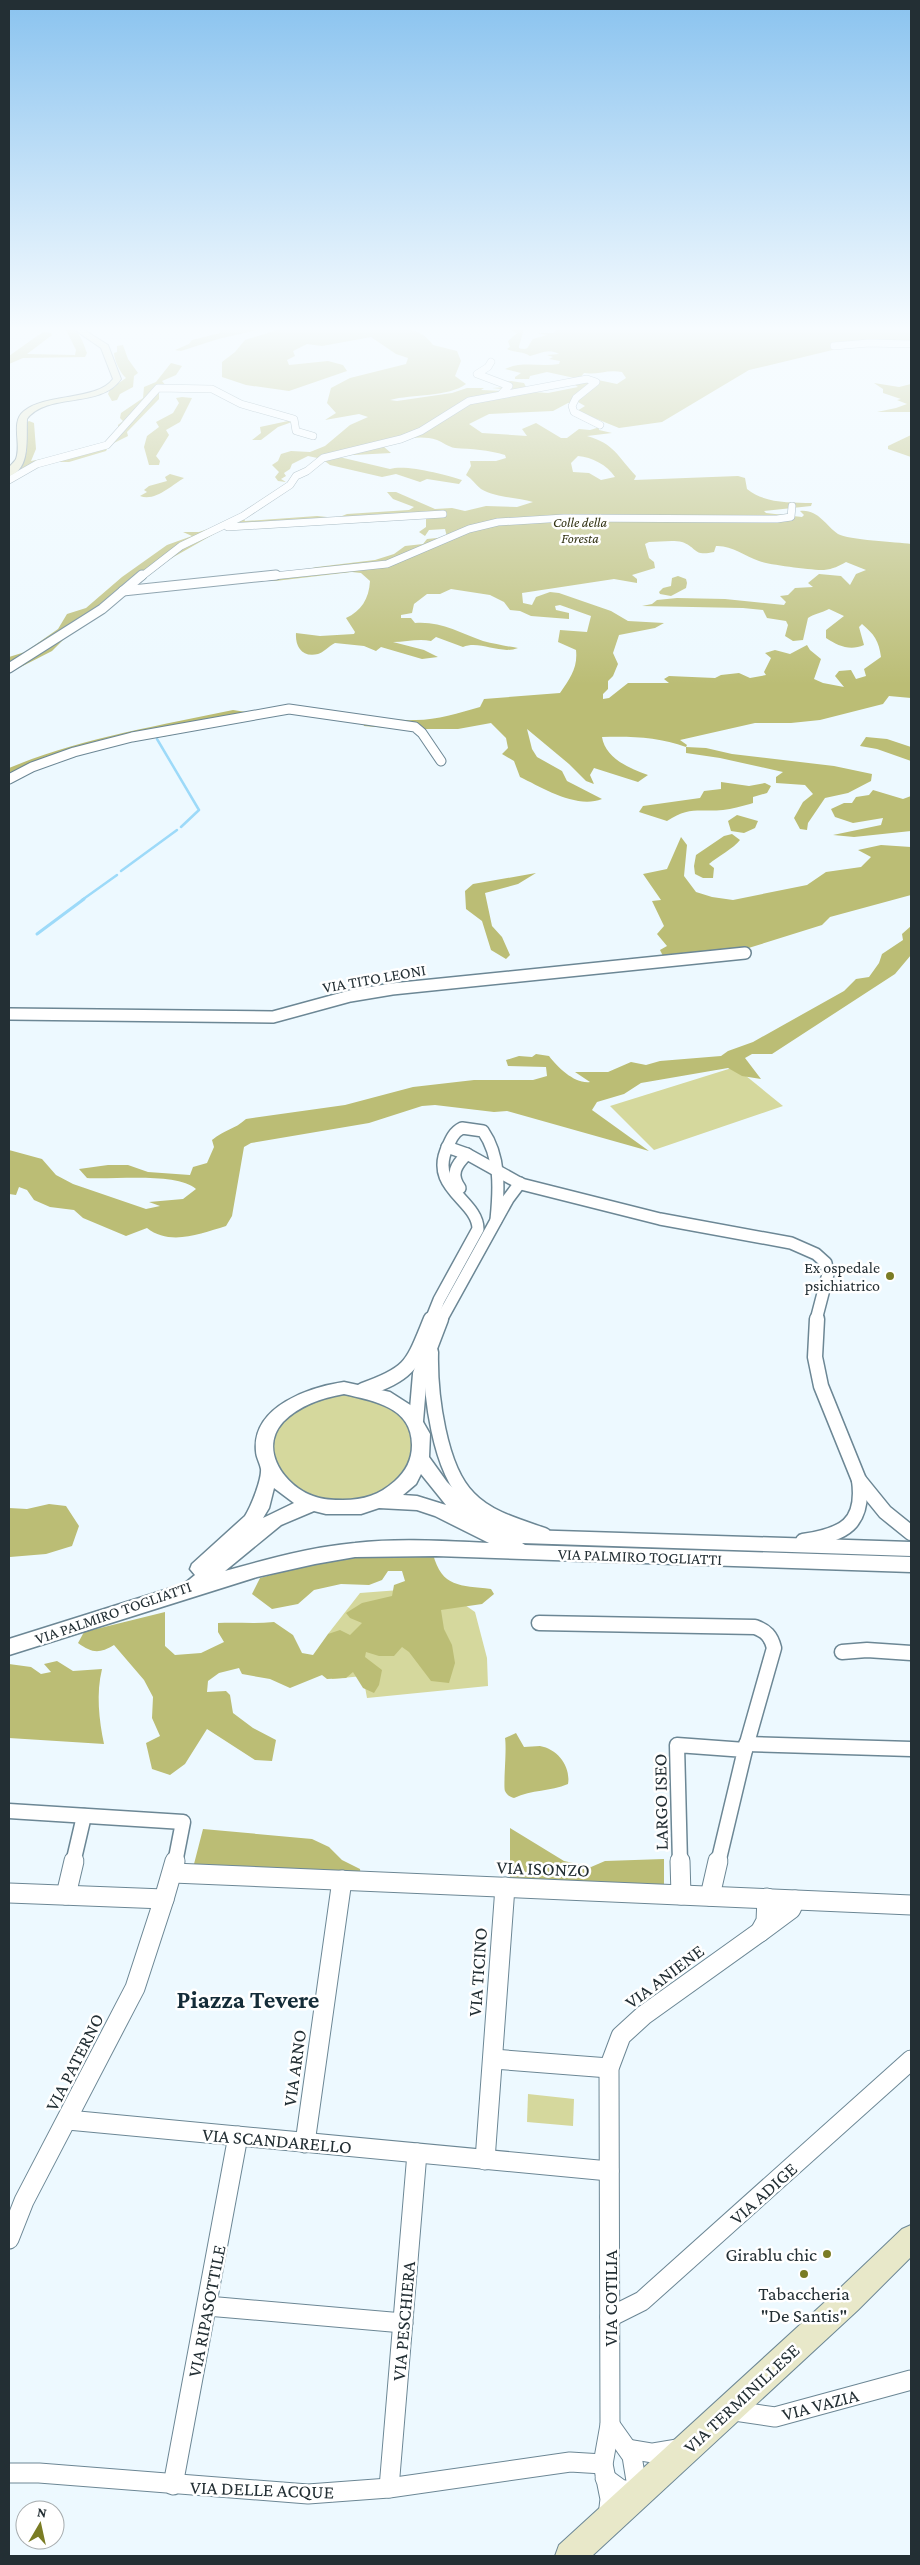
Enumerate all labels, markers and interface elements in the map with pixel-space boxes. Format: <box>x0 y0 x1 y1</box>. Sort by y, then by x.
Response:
park label: Colle della Foresta <box>553 514 608 546</box>
street label: VIA TITO LEONI <box>321 961 427 996</box>
place label: Ex ospedale psichiatrico <box>804 1259 880 1295</box>
marker: Ex ospedale psichiatrico <box>884 1270 896 1282</box>
street label: VIA PALMIRO TOGLIATTI <box>558 1545 722 1568</box>
street label: VIA PALMIRO TOGLIATTI <box>33 1578 194 1647</box>
street label: LARGO ISEO <box>649 1754 672 1850</box>
street label: VIA ISONZO <box>496 1856 590 1881</box>
street label: VIA TICINO <box>464 1927 491 2017</box>
street label: VIA ANIENE <box>621 1940 708 2013</box>
district label: Piazza Tevere <box>177 1986 319 2013</box>
street label: VIA PATERNO <box>41 2010 108 2114</box>
street label: VIA ARNO <box>279 2028 310 2108</box>
street label: VIA SCANDARELLO <box>201 2124 353 2157</box>
street label: VIA ADIGE <box>726 2158 801 2229</box>
street label: VIA RIPASOTTILE <box>183 2243 230 2379</box>
place label: Girablu chic <box>726 2244 817 2265</box>
marker: Girablu chic <box>821 2248 833 2260</box>
street label: VIA COTILIA <box>600 2249 621 2346</box>
street label: VIA PESCHIERA <box>388 2260 419 2382</box>
marker: Tabaccheria "De Santis" <box>798 2268 810 2280</box>
place label: Tabaccheria "De Santis" <box>758 2283 850 2326</box>
street label: VIA TERMINILLESE <box>679 2339 804 2457</box>
street label: VIA VAZIA <box>780 2384 861 2425</box>
street label: VIA DELLE ACQUE <box>190 2476 334 2503</box>
north arrow <box>15 2500 65 2550</box>
text: N <box>36 2504 48 2521</box>

